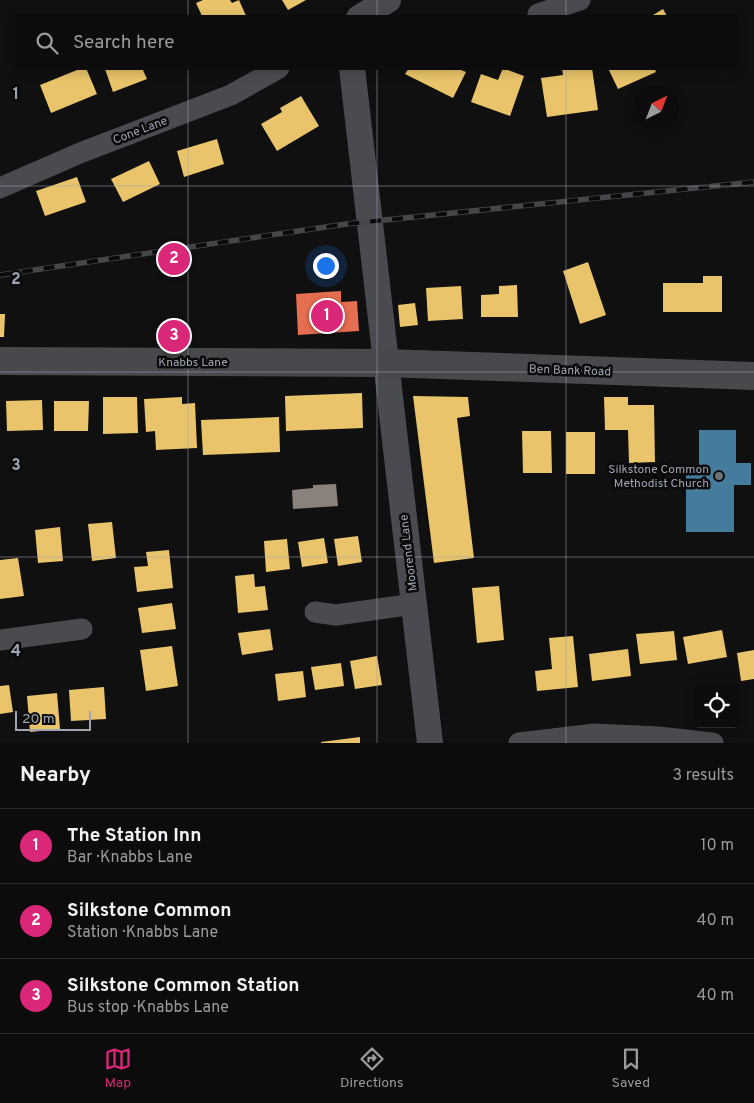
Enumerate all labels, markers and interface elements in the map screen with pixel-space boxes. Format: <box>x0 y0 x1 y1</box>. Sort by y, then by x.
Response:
search box <box>15 15 739 70</box>
icon: search <box>33 29 61 57</box>
text: Search here <box>73 31 175 55</box>
text: 1 <box>13 85 19 105</box>
north arrow <box>634 85 679 130</box>
street label: Cone Lane <box>111 113 170 149</box>
pin: 2 <box>158 240 190 278</box>
your location <box>313 253 339 279</box>
text: 2 <box>11 270 21 290</box>
pin: 1 <box>311 297 343 335</box>
pin: 3 <box>158 317 190 355</box>
street label: Knabbs Lane <box>158 355 228 371</box>
street label: Ben Bank Road <box>529 362 611 380</box>
text: 3 <box>11 456 21 476</box>
place label: Silkstone Common Methodist Church <box>608 462 709 492</box>
marker: Silkstone Common Methodist Church <box>713 470 725 482</box>
street label: Moorend Lane <box>396 514 422 592</box>
text: 4 <box>11 642 21 662</box>
map controls <box>694 683 739 728</box>
button: locate <box>694 683 739 728</box>
scale bar <box>15 708 91 731</box>
text: 20 m <box>22 711 55 728</box>
text: Nearby <box>20 762 91 789</box>
text: 3 results <box>672 766 734 786</box>
text: The Station Inn <box>67 824 201 848</box>
text: 1 <box>33 836 39 856</box>
text: 10 m <box>700 836 734 856</box>
text: Bar · Knabbs Lane <box>67 848 193 868</box>
text: Silkstone Common <box>67 899 231 923</box>
text: 2 <box>31 911 41 931</box>
text: 40 m <box>696 911 734 931</box>
text: Station · Knabbs Lane <box>67 923 218 943</box>
text: Silkstone Common Station <box>67 974 300 998</box>
text: 3 <box>31 986 41 1006</box>
text: 40 m <box>696 986 734 1006</box>
text: Bus stop · Knabbs Lane <box>67 998 229 1018</box>
tab: Map <box>104 1045 132 1092</box>
tab: Directions <box>340 1045 404 1092</box>
tab: Saved <box>612 1045 650 1092</box>

